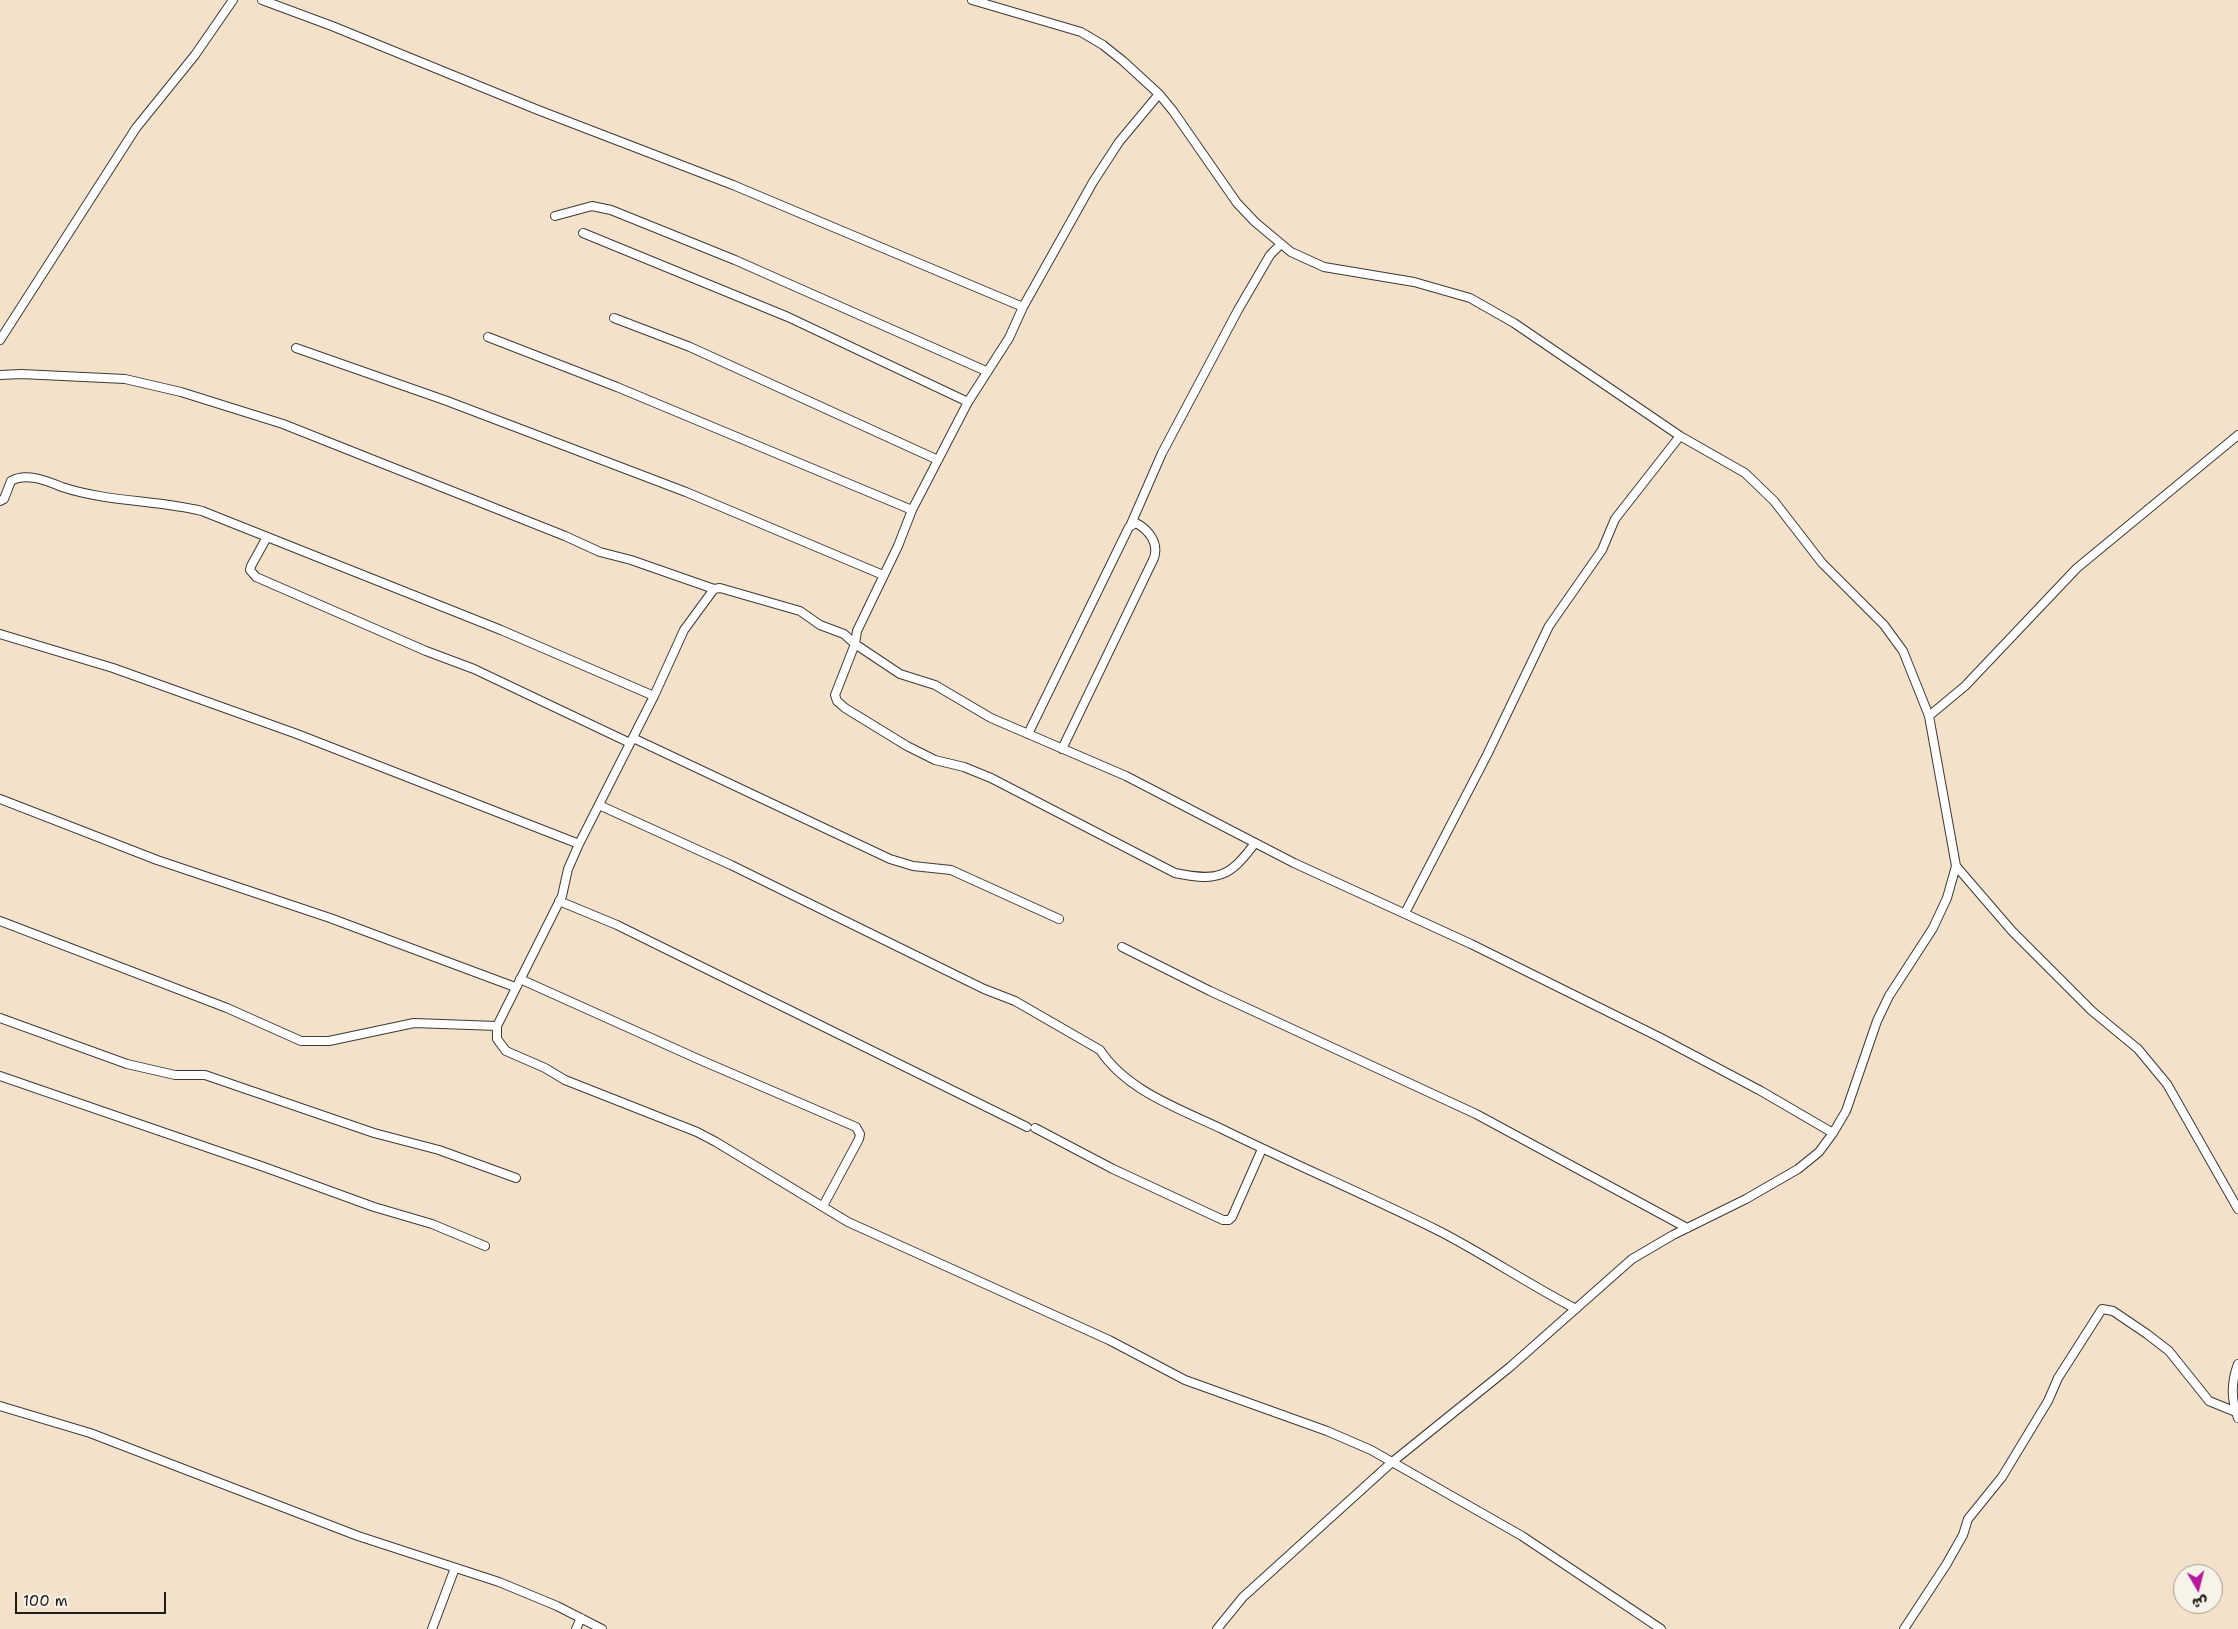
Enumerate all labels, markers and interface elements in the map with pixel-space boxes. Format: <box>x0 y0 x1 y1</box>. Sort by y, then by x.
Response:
north arrow <box>2173 1564 2223 1614</box>
scale bar <box>18 1582 169 1614</box>
text: 100 m <box>23 1591 68 1611</box>
text: ش <box>2191 1593 2209 1613</box>

